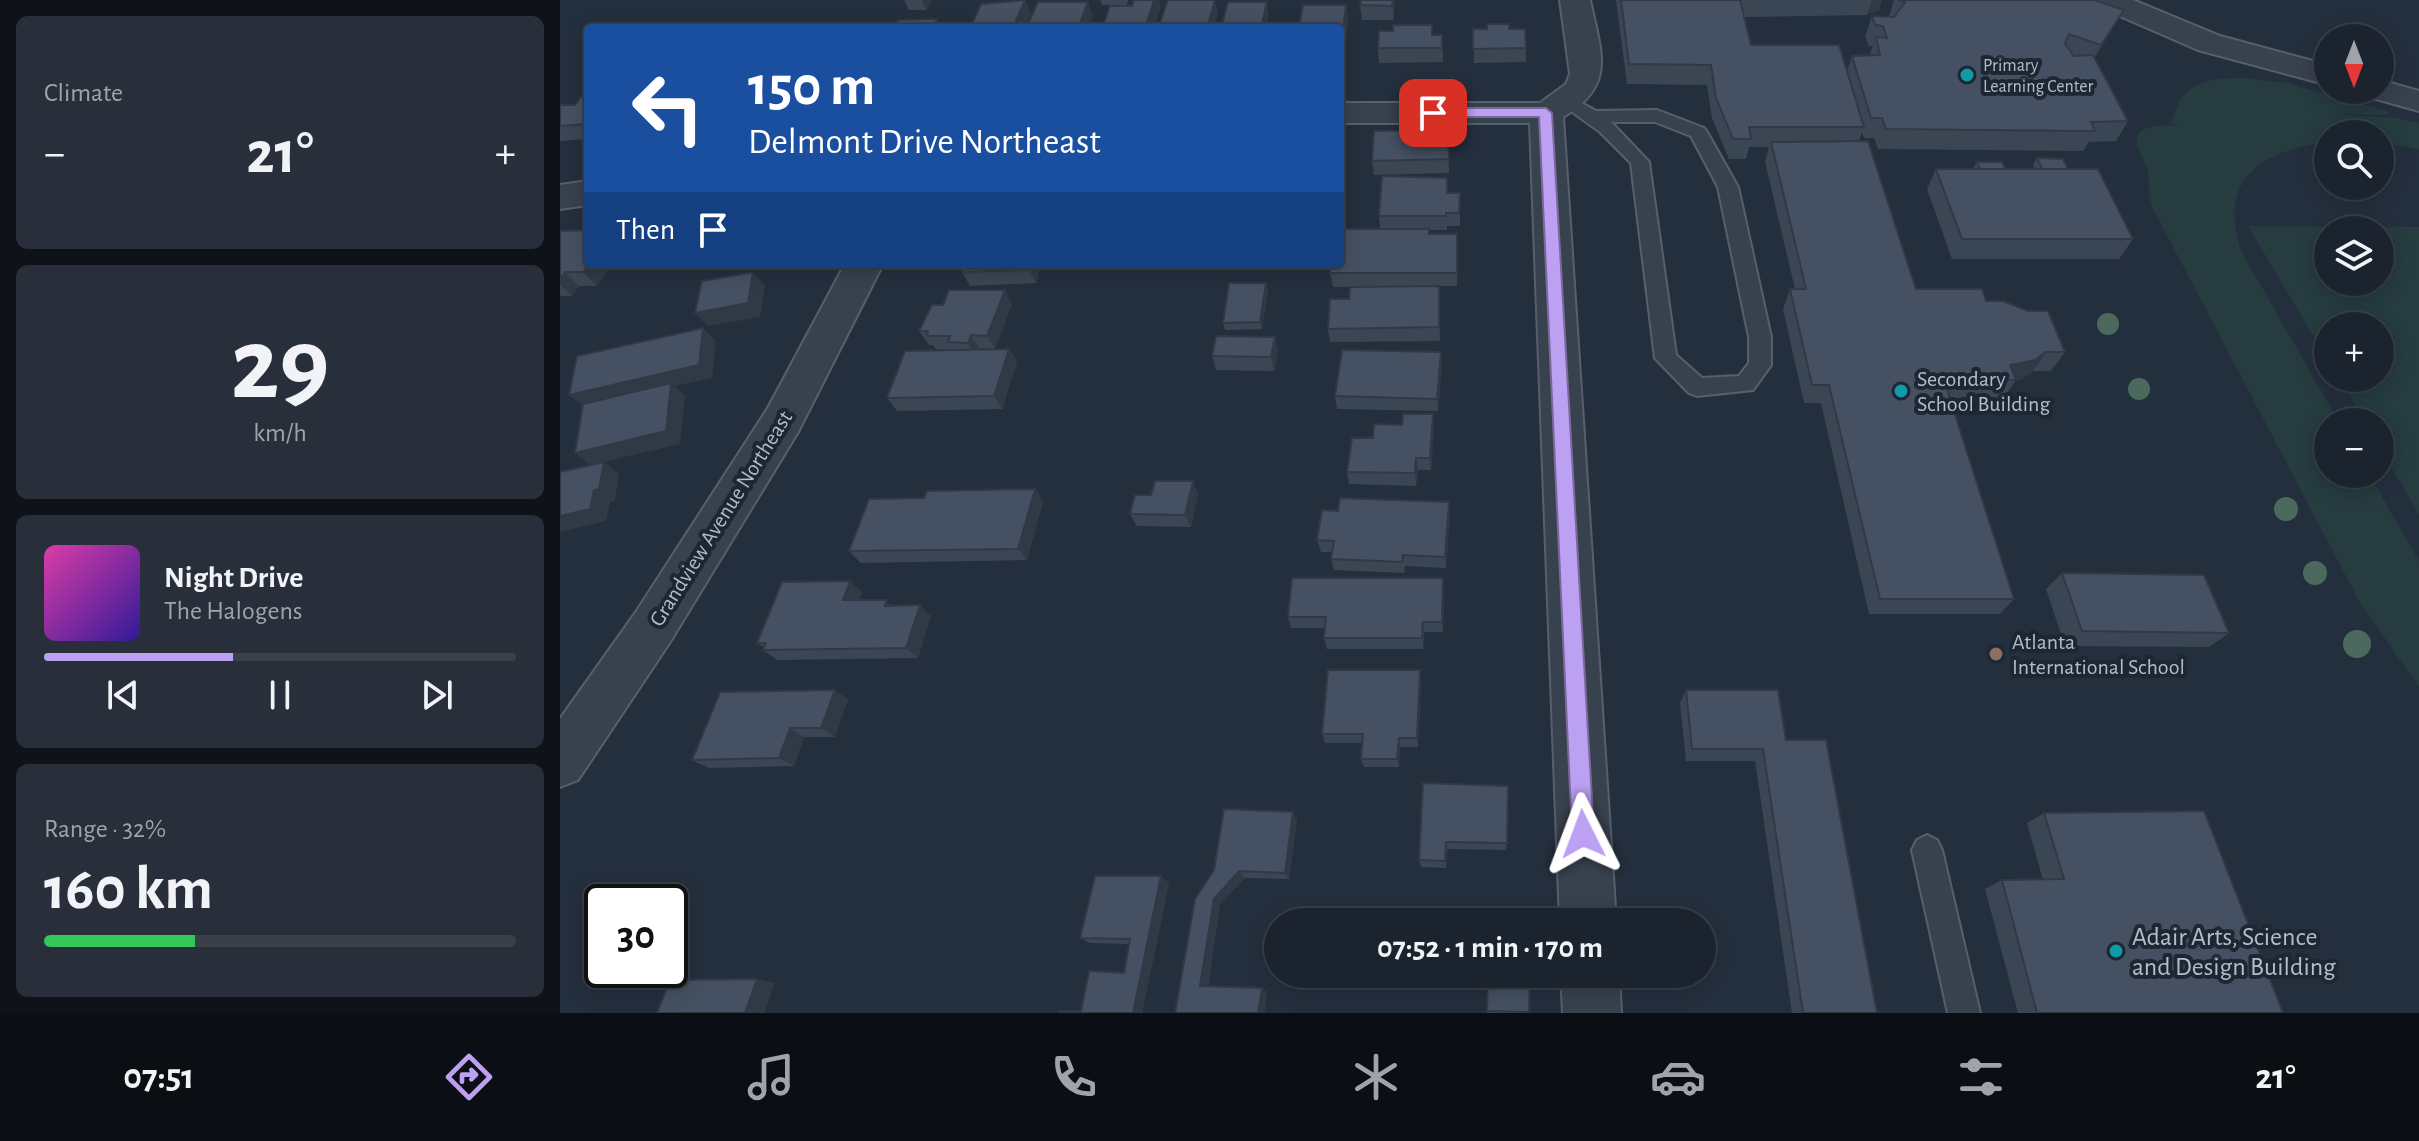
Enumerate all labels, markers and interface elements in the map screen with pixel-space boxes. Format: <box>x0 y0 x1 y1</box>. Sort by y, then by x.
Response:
north arrow <box>2314 24 2394 104</box>
map controls <box>2314 24 2394 488</box>
icon: left <box>616 56 720 160</box>
place label: Primary Learning Center <box>1983 57 2094 96</box>
text: 150 m <box>748 59 875 115</box>
marker: Primary Learning Center <box>1958 66 1976 84</box>
pin <box>1399 79 1467 147</box>
text: Climate <box>44 80 123 106</box>
icon: arrive <box>1411 91 1455 135</box>
button: search <box>2314 120 2394 200</box>
text: 21° <box>246 124 314 184</box>
text: Delmont Drive Northeast <box>748 124 1101 160</box>
text: − <box>44 132 65 176</box>
text: + <box>495 132 516 176</box>
icon: arrive <box>691 208 735 252</box>
text: Then <box>616 215 675 245</box>
button: layers <box>2314 216 2394 296</box>
button: + <box>2314 312 2394 392</box>
text: 29 <box>230 314 330 418</box>
place label: Secondary School Building <box>1917 368 2050 415</box>
marker: Secondary School Building <box>1892 382 1910 400</box>
street label: Grandview Avenue Northeast <box>645 407 796 630</box>
button: − <box>2314 408 2394 488</box>
text: km/h <box>253 420 307 446</box>
text: Night Drive <box>164 563 303 593</box>
text: The Halogens <box>164 598 302 624</box>
place label: Atlanta International School <box>2012 631 2185 678</box>
marker: Atlanta International School <box>1987 645 2005 663</box>
icon: previous <box>101 673 145 717</box>
icon: pause <box>258 673 302 717</box>
icon: next <box>415 673 459 717</box>
position arrow <box>1541 792 1625 876</box>
text: Range · 32% <box>44 816 166 842</box>
text: 160 km <box>44 860 213 920</box>
speed limit sign: 30 <box>584 884 688 988</box>
place label: Adair Arts, Science and Design Building <box>2132 924 2336 980</box>
text: 07:52 · 1 min · 170 m <box>1377 933 1603 963</box>
marker: Adair Arts, Science and Design Building <box>2107 942 2125 960</box>
icon: directions <box>441 1049 497 1105</box>
icon: music <box>743 1049 799 1105</box>
icon: phone <box>1046 1049 1102 1105</box>
icon: climate <box>1348 1049 1404 1105</box>
icon: car <box>1650 1049 1706 1105</box>
icon: filters <box>1953 1049 2009 1105</box>
text: 07:51 <box>123 1059 194 1095</box>
text: 21° <box>2255 1059 2296 1095</box>

